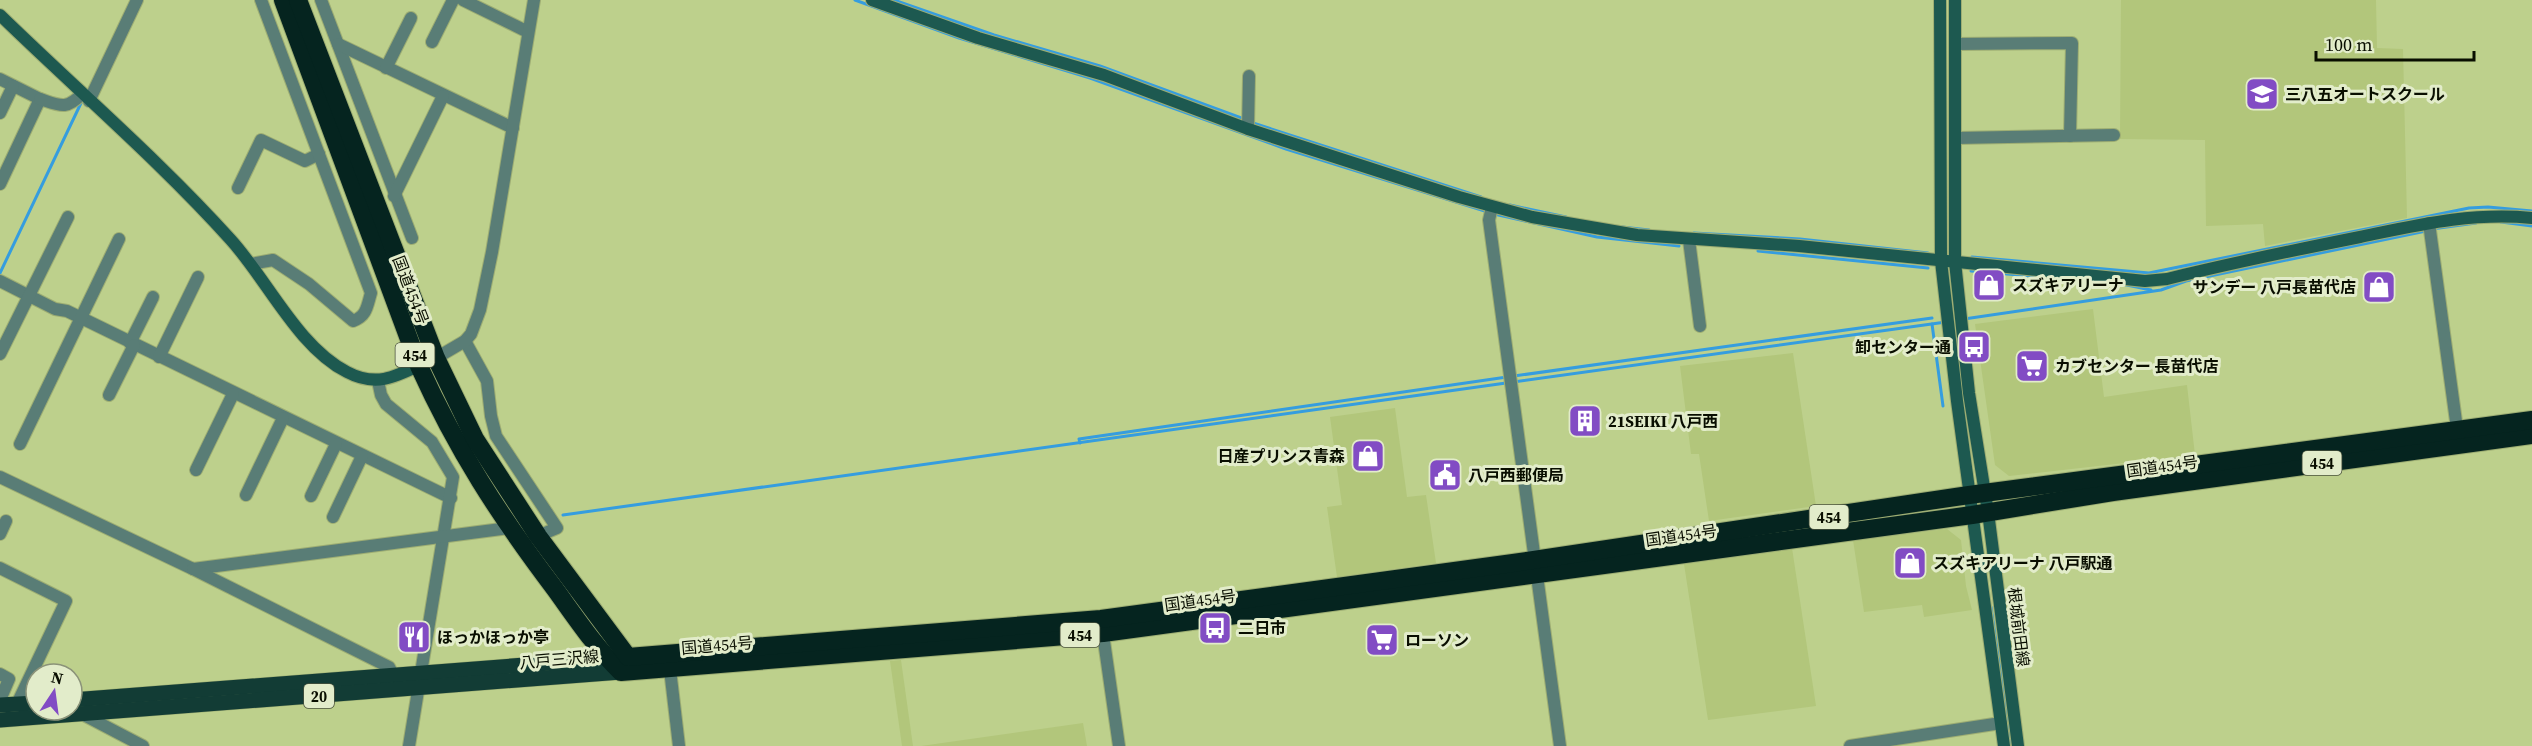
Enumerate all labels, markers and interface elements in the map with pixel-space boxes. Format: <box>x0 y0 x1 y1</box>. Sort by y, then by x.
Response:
scale bar <box>2316 24 2474 62</box>
text: 100 m <box>2325 32 2372 57</box>
school or university icon: 三八五オートスクール <box>2244 76 2280 112</box>
place label: 三八五オートスクール <box>2285 83 2445 105</box>
street label: 国道454号 <box>388 252 434 328</box>
shop icon: スズキアリーナ <box>1971 267 2007 303</box>
shop icon: サンデー 八戸長苗代店 <box>2361 269 2397 305</box>
place label: スズキアリーナ <box>2012 274 2124 296</box>
place label: サンデー 八戸長苗代店 <box>2193 276 2356 298</box>
bus stop icon: 卸センター通 <box>1956 329 1992 365</box>
place label: 卸センター通 <box>1855 336 1951 358</box>
road number: 454 <box>396 343 434 367</box>
supermarket icon: カブセンター 長苗代店 <box>2014 348 2050 384</box>
place label: カブセンター 長苗代店 <box>2055 355 2218 377</box>
building icon: 21SEIKI 八戸西 <box>1567 403 1603 439</box>
place label: 21SEIKI 八戸西 <box>1608 410 1718 432</box>
shop icon: 日産プリンス青森 <box>1350 438 1386 474</box>
place label: 日産プリンス青森 <box>1217 445 1345 467</box>
street label: 国道454号 <box>2125 450 2199 482</box>
road number: 454 <box>2302 451 2342 475</box>
public building icon: 八戸西郵便局 <box>1427 457 1463 493</box>
place label: 八戸西郵便局 <box>1468 464 1564 486</box>
road number: 454 <box>1810 505 1848 529</box>
street label: 国道454号 <box>1644 519 1718 551</box>
shop icon: スズキアリーナ 八戸駅通 <box>1892 545 1928 581</box>
place label: スズキアリーナ 八戸駅通 <box>1933 552 2112 574</box>
street label: 国道454号 <box>1163 584 1237 616</box>
street label: 根城前田線 <box>2003 586 2035 668</box>
bus stop icon: 二日市 <box>1197 610 1233 646</box>
place label: 二日市 <box>1238 617 1286 639</box>
restaurant icon: ほっかほっか亭 <box>396 619 432 655</box>
supermarket icon: ローソン <box>1364 622 1400 658</box>
road number: 454 <box>1060 623 1100 647</box>
place label: ほっかほっか亭 <box>437 626 549 648</box>
place label: ローソン <box>1405 629 1469 651</box>
street label: 国道454号 <box>680 631 754 659</box>
street label: 八戸三沢線 <box>518 645 600 673</box>
north arrow <box>24 662 84 722</box>
text: N <box>49 665 66 689</box>
road number: 20 <box>304 684 334 708</box>

